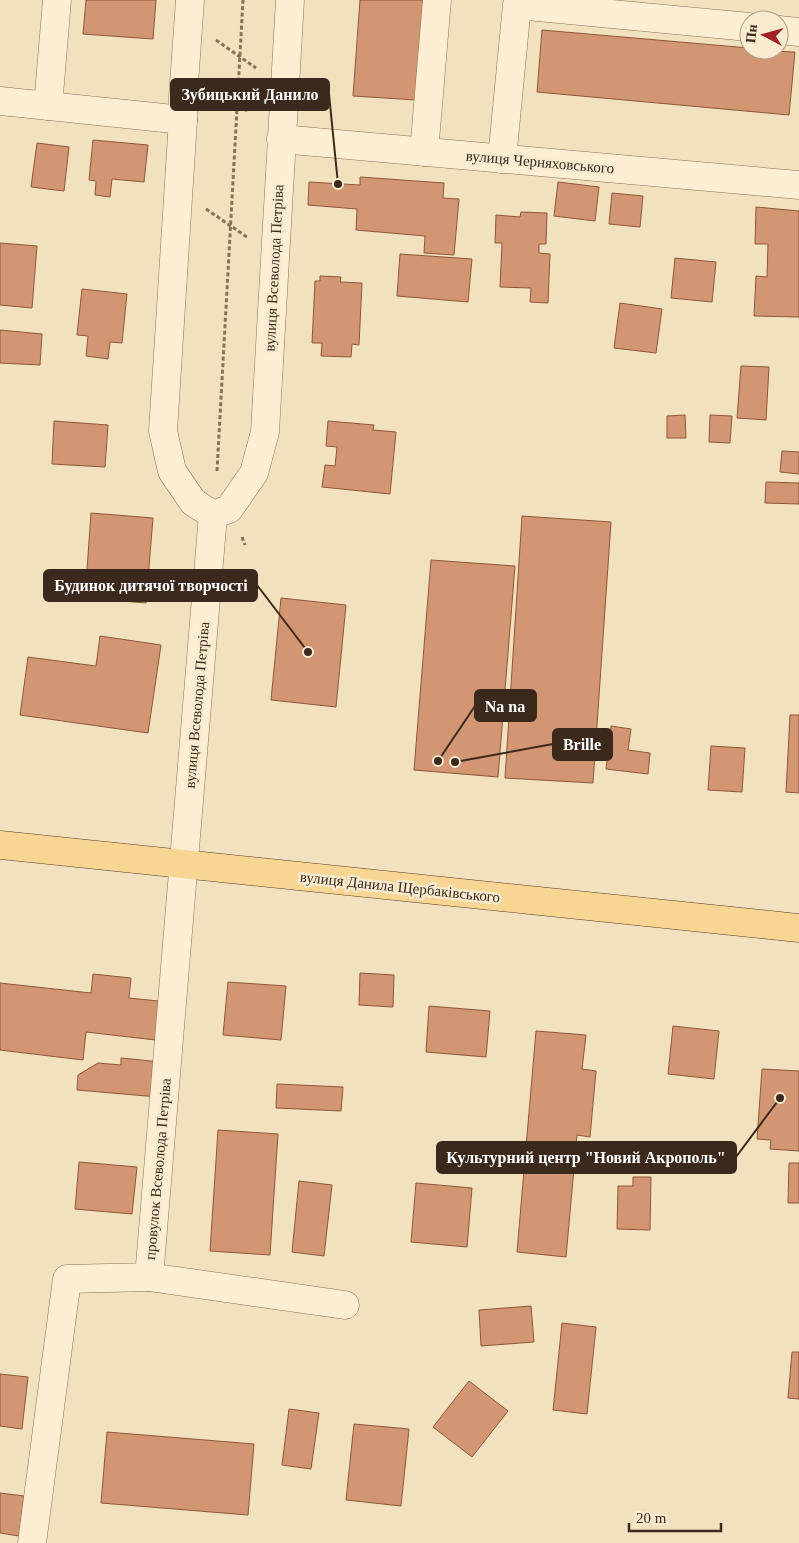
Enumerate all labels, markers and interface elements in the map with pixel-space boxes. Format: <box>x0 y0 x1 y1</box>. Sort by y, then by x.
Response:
north arrow <box>739 10 789 60</box>
text: Пн <box>743 23 760 44</box>
callout: Зубицький Данило <box>171 79 329 110</box>
text: Зубицький Данило <box>181 86 319 104</box>
street label: вулиця Черняховського <box>465 148 615 176</box>
street label: вулиця Всеволода Петріва <box>262 184 286 352</box>
callout: Будинок дитячої творчості <box>44 570 257 601</box>
text: Будинок дитячої творчості <box>54 577 248 595</box>
street label: вулиця Всеволода Петріва <box>182 621 212 789</box>
callout: Na na <box>475 690 536 721</box>
text: Na na <box>485 698 525 715</box>
callout: Brille <box>553 729 612 760</box>
text: Brille <box>563 736 601 753</box>
street label: вулиця Данила Щербаківського <box>299 869 501 905</box>
street label: провулок Всеволода Петріва <box>142 1077 174 1260</box>
callout: Культурний центр "Новий Акрополь" <box>437 1142 736 1173</box>
text: Культурний центр "Новий Акрополь" <box>446 1149 726 1167</box>
scale bar <box>629 1500 722 1532</box>
text: 20 m <box>636 1510 667 1526</box>

